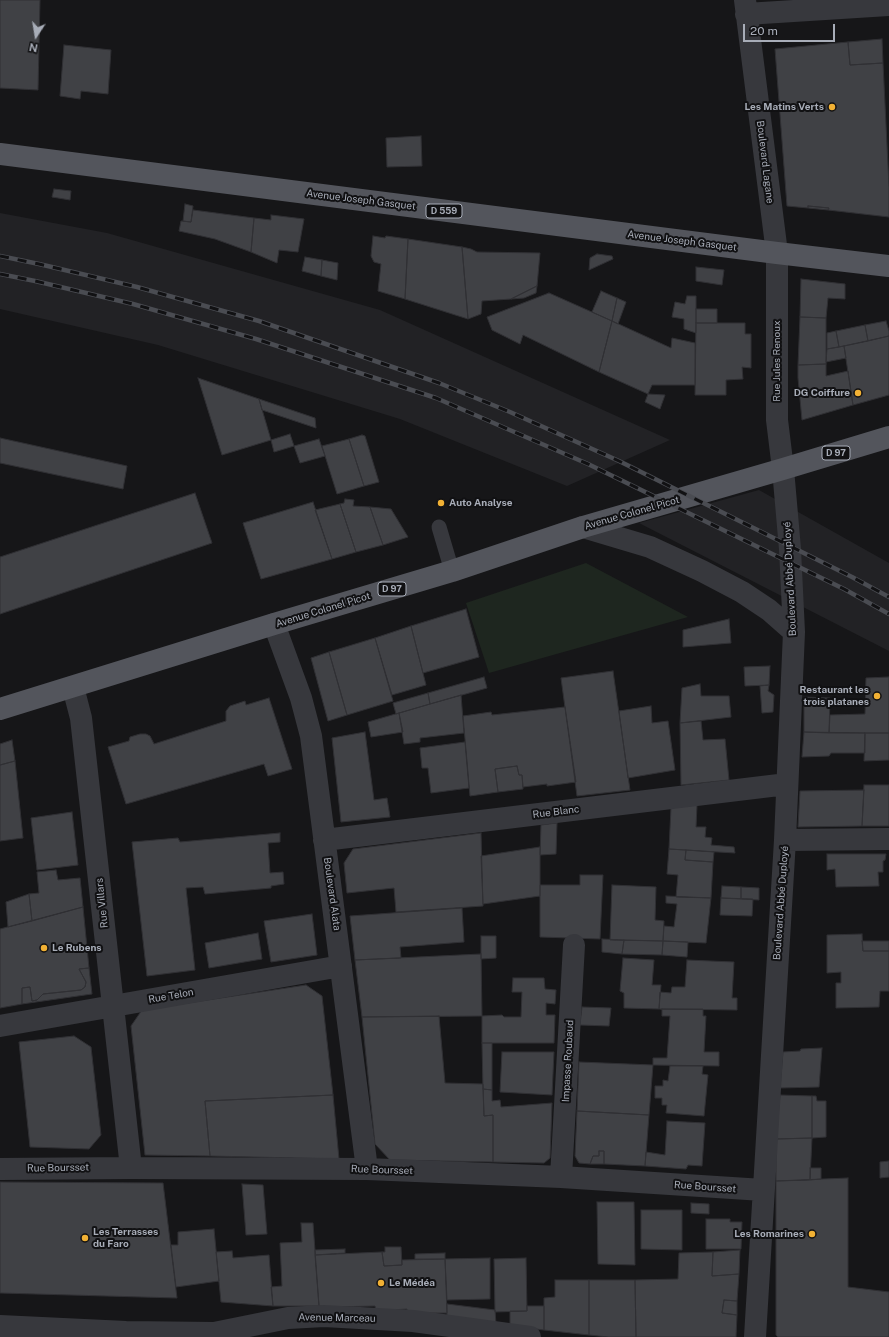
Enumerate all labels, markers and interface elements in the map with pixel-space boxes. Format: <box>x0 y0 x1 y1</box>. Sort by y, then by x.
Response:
north arrow <box>16 16 56 56</box>
scale bar <box>745 16 837 42</box>
text: 20 m <box>750 24 778 38</box>
text: N <box>28 41 39 55</box>
place label: Les Matins Verts <box>744 101 824 113</box>
marker: Les Matins Verts <box>827 102 837 112</box>
street label: Boulevard Lagane <box>754 120 776 204</box>
street label: Avenue Joseph Gasquet <box>306 187 416 213</box>
road number: D 559 <box>426 204 462 218</box>
street label: Avenue Joseph Gasquet <box>627 228 737 254</box>
street label: Rue Jules Renoux <box>771 320 783 402</box>
place label: DG Coiffure <box>794 387 850 399</box>
marker: DG Coiffure <box>853 388 863 398</box>
road number: D 97 <box>822 446 850 460</box>
street label: Avenue Colonel Picot <box>583 494 681 532</box>
place label: Auto Analyse <box>449 497 512 509</box>
marker: Auto Analyse <box>436 498 446 508</box>
street label: Boulevard Abbé Duployé <box>781 522 799 636</box>
road number: D 97 <box>378 582 406 596</box>
street label: Avenue Colonel Picot <box>274 590 372 630</box>
place label: Restaurant les trois platanes <box>800 684 869 708</box>
marker: Restaurant les trois platanes <box>872 691 882 701</box>
street label: Rue Blanc <box>532 803 580 821</box>
street label: Boulevard Abbé Duployé <box>771 846 791 960</box>
street label: Boulevard Alata <box>321 856 343 932</box>
street label: Rue Villars <box>93 877 111 929</box>
place label: Le Rubens <box>52 942 102 954</box>
marker: Le Rubens <box>39 943 49 953</box>
street label: Rue Telon <box>147 986 195 1006</box>
street label: Impasse Roubaud <box>560 1020 576 1102</box>
street label: Rue Boursset <box>27 1161 89 1175</box>
street label: Rue Boursset <box>351 1163 413 1177</box>
street label: Rue Boursset <box>674 1179 736 1195</box>
place label: Les Terrasses du Faro <box>93 1226 158 1250</box>
place label: Les Romarines <box>734 1228 804 1240</box>
marker: Les Romarines <box>807 1229 817 1239</box>
marker: Les Terrasses du Faro <box>80 1233 90 1243</box>
place label: Le Médéa <box>389 1277 435 1289</box>
marker: Le Médéa <box>376 1278 386 1288</box>
street label: Avenue Marceau <box>298 1311 376 1325</box>

